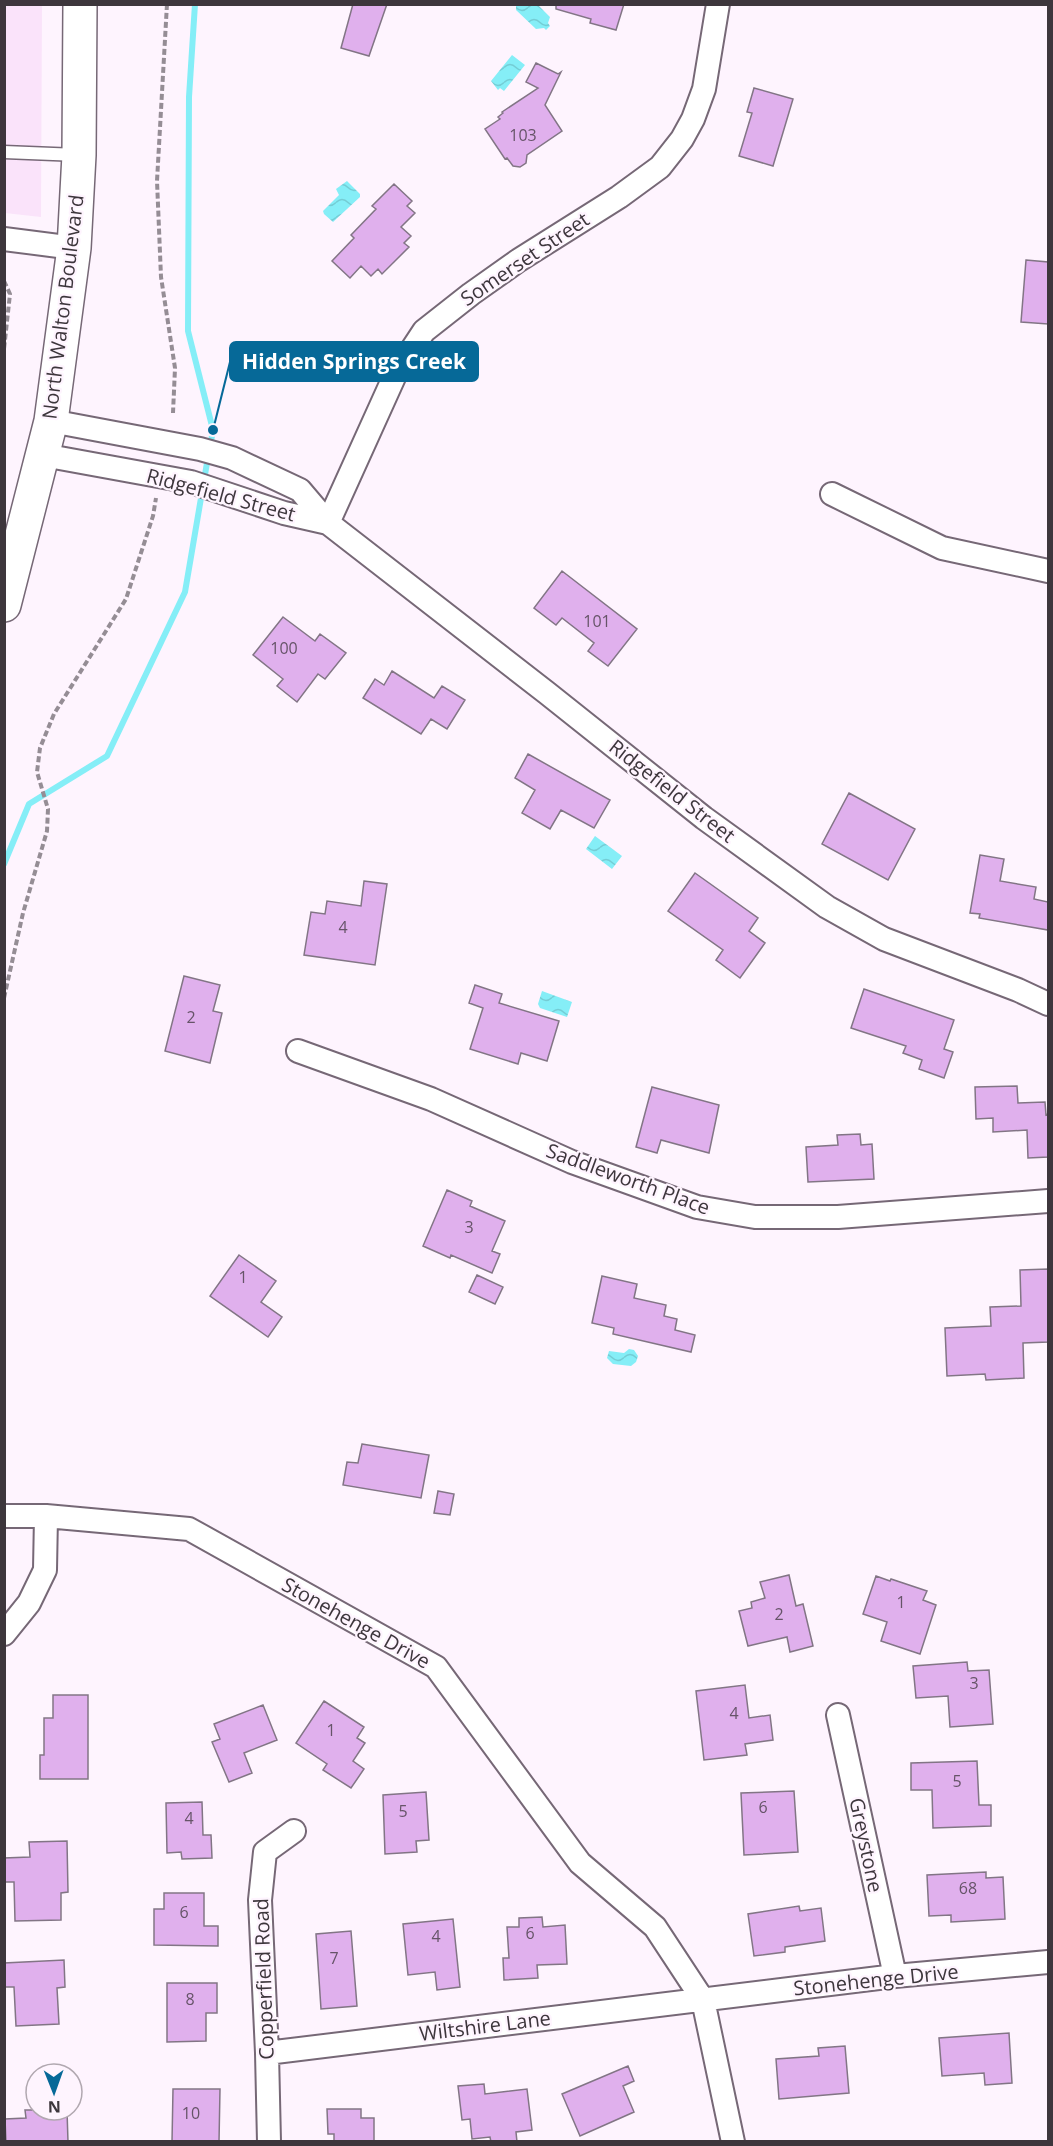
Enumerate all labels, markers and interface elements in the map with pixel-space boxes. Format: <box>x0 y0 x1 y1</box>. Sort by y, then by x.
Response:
house number: 103 <box>509 124 537 146</box>
street label: North Walton Boulevard <box>35 193 90 421</box>
street label: Somerset Street <box>455 205 594 312</box>
callout: Hidden Springs Creek <box>230 342 478 381</box>
text: Hidden Springs Creek <box>242 347 467 375</box>
street label: Ridgefield Street <box>144 462 299 527</box>
house number: 101 <box>583 610 611 632</box>
house number: 100 <box>270 637 298 659</box>
street label: Ridgefield Street <box>604 733 741 848</box>
house number: 4 <box>338 916 348 938</box>
house number: 2 <box>186 1006 196 1028</box>
street label: Saddleworth Place <box>543 1136 714 1221</box>
house number: 3 <box>464 1216 474 1238</box>
house number: 1 <box>238 1266 248 1288</box>
street label: Stonehenge Drive <box>277 1571 435 1675</box>
house number: 1 <box>896 1591 906 1613</box>
house number: 2 <box>774 1603 784 1625</box>
house number: 3 <box>969 1672 979 1694</box>
house number: 4 <box>729 1702 739 1724</box>
house number: 1 <box>326 1719 336 1741</box>
house number: 5 <box>952 1770 962 1792</box>
street label: Greystone <box>843 1795 890 1895</box>
house number: 6 <box>758 1796 768 1818</box>
house number: 5 <box>398 1800 408 1822</box>
house number: 4 <box>184 1807 194 1829</box>
house number: 68 <box>959 1877 977 1899</box>
street label: Copperfield Road <box>247 1898 280 2060</box>
house number: 6 <box>179 1901 189 1923</box>
house number: 6 <box>525 1922 535 1944</box>
house number: 4 <box>431 1925 441 1947</box>
house number: 7 <box>329 1947 339 1969</box>
street label: Stonehenge Drive <box>792 1957 960 2002</box>
house number: 8 <box>185 1988 195 2010</box>
street label: Wiltshire Lane <box>418 2004 552 2047</box>
north arrow <box>24 2062 84 2122</box>
text: N <box>48 2096 61 2118</box>
house number: 10 <box>182 2102 200 2124</box>

